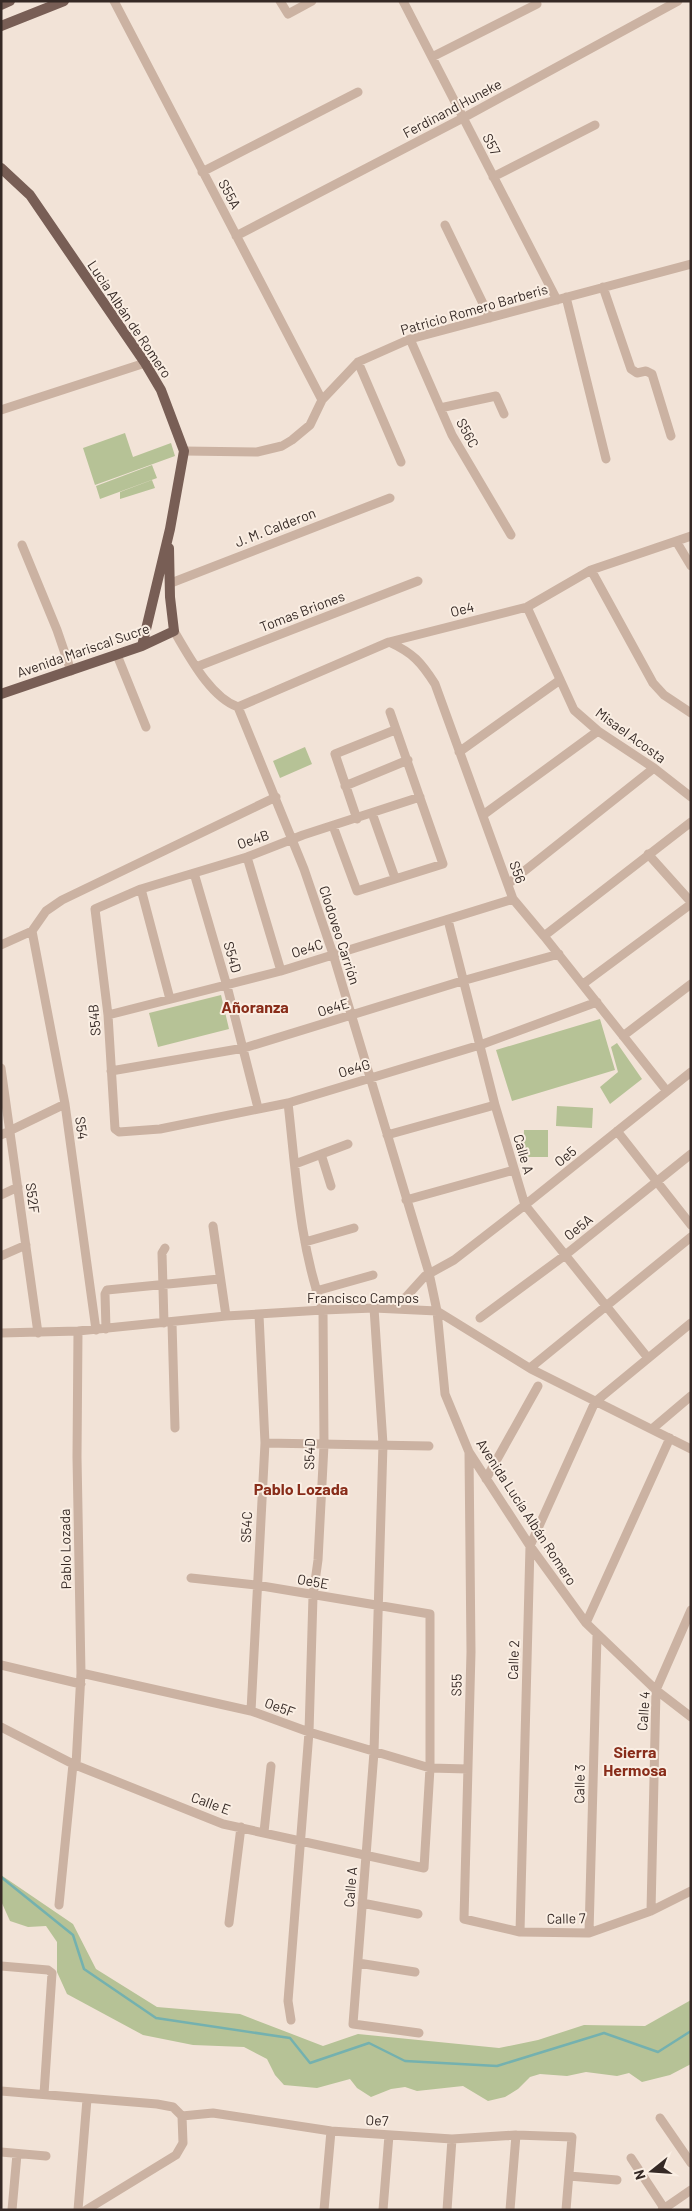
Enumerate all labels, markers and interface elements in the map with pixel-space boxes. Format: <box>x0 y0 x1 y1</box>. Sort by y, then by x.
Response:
street label: Ferdinand Huneke <box>400 75 504 141</box>
street label: S57 <box>479 130 505 158</box>
street label: S55A <box>215 176 245 212</box>
street label: Lucía Albán de Romero <box>84 257 176 381</box>
street label: Patricio Romero Barberis <box>398 280 550 338</box>
street label: S56C <box>453 415 483 451</box>
street label: J. M. Calderon <box>232 504 318 550</box>
street label: Tomas Briones <box>257 587 347 635</box>
street label: Oe4 <box>448 598 476 620</box>
street label: Avenida Mariscal Sucre <box>14 619 152 681</box>
street label: Misael Acosta <box>592 704 670 766</box>
street label: Oe4B <box>235 826 271 852</box>
street label: S56 <box>506 858 530 886</box>
street label: Clodoveo Carrión <box>316 883 364 987</box>
street label: Oe4C <box>289 935 325 961</box>
street label: S54D <box>220 939 246 975</box>
street label: Oe4E <box>315 994 351 1020</box>
district label: Añoranza <box>221 997 289 1016</box>
street label: S54B <box>84 1003 104 1037</box>
street label: Oe4G <box>336 1055 372 1081</box>
street label: S54 <box>72 1115 92 1141</box>
street label: Calle A <box>510 1132 538 1176</box>
street label: Oe5 <box>551 1142 579 1170</box>
street label: S52F <box>22 1182 44 1214</box>
street label: Oe5A <box>560 1210 596 1244</box>
street label: Francisco Campos <box>307 1289 419 1306</box>
street label: Avenida Lucía Albán Romero <box>473 1436 581 1588</box>
street label: S54D <box>300 1438 318 1470</box>
district label: Pablo Lozada <box>254 1479 348 1498</box>
street label: Pablo Lozada <box>56 1509 74 1589</box>
street label: S54C <box>237 1511 255 1543</box>
street label: Oe5E <box>296 1570 330 1592</box>
street label: Calle 2 <box>504 1640 522 1680</box>
street label: S55 <box>447 1674 465 1696</box>
street label: Calle 4 <box>633 1690 653 1732</box>
street label: Oe5F <box>262 1694 298 1720</box>
district label: Sierra Hermosa <box>603 1742 667 1779</box>
street label: Calle 3 <box>570 1764 588 1804</box>
street label: Calle E <box>189 1788 233 1818</box>
street label: Calle A <box>340 1865 360 1908</box>
street label: Calle 7 <box>546 1909 586 1927</box>
street label: Oe7 <box>365 2111 389 2129</box>
north arrow <box>627 2146 677 2196</box>
text: N <box>630 2168 649 2182</box>

